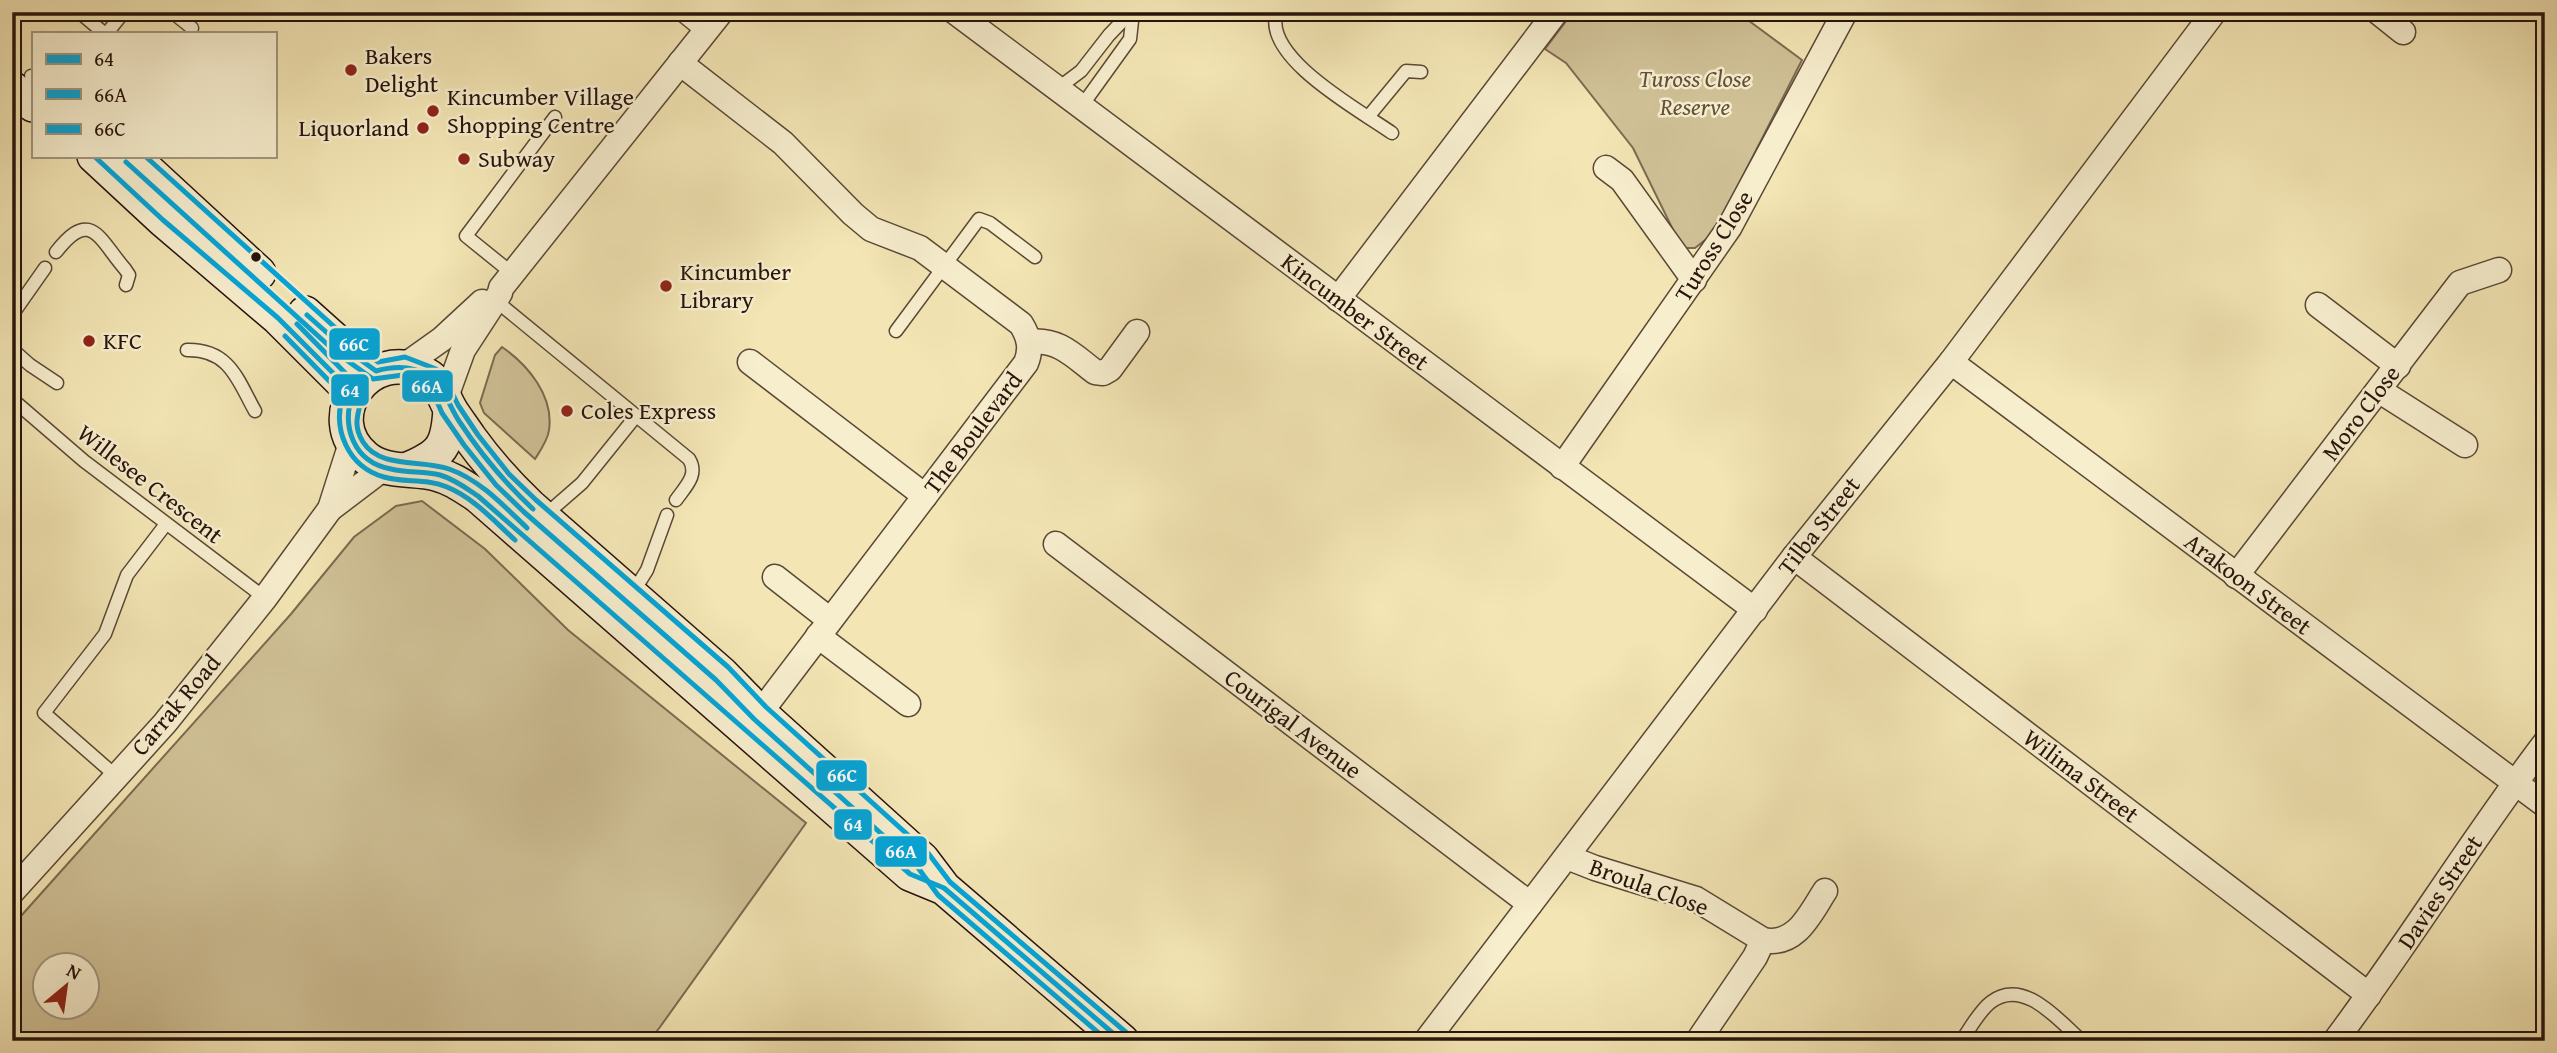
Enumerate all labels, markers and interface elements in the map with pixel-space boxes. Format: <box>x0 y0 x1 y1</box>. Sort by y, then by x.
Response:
legend <box>32 32 276 158</box>
place label: Bakers Delight <box>365 38 439 101</box>
text: 64 <box>94 43 114 74</box>
park label: Tuross Close Reserve <box>1639 61 1751 124</box>
marker: Bakers Delight <box>343 62 359 78</box>
text: 66A <box>94 79 127 110</box>
place label: Kincumber Village Shopping Centre <box>447 79 634 142</box>
marker: Kincumber Village Shopping Centre <box>425 103 441 119</box>
place label: Liquorland <box>298 110 409 145</box>
text: 66C <box>94 113 126 144</box>
marker: Liquorland <box>415 120 431 136</box>
place label: Subway <box>478 141 555 176</box>
marker: Subway <box>456 151 472 167</box>
street label: Tuross Close <box>1666 183 1762 308</box>
street label: Kincumber Street <box>1274 244 1437 379</box>
unlabelled marker <box>249 250 263 264</box>
place label: Kincumber Library <box>680 254 791 317</box>
marker: Kincumber Library <box>658 278 674 294</box>
place label: KFC <box>103 323 142 358</box>
line badge: 66C <box>328 327 381 361</box>
text: 66C <box>339 330 369 358</box>
marker: KFC <box>81 333 97 349</box>
street label: Moro Close <box>2313 358 2408 468</box>
street label: The Boulevard <box>915 364 1031 501</box>
line badge: 66A <box>401 369 454 403</box>
text: 66A <box>411 372 443 400</box>
line badge: 64 <box>330 373 370 407</box>
text: 64 <box>340 376 360 404</box>
place label: Coles Express <box>581 393 716 428</box>
marker: Coles Express <box>559 403 575 419</box>
street label: Willesee Crescent <box>70 416 231 552</box>
street label: Tilba Street <box>1769 469 1869 582</box>
street label: Arakoon Street <box>2177 524 2320 643</box>
street label: Carrak Road <box>123 646 229 763</box>
street label: Courigal Avenue <box>1217 660 1369 787</box>
street label: Wilima Street <box>2016 720 2147 831</box>
line badge: 66C <box>815 759 868 792</box>
text: 66C <box>827 761 857 789</box>
line badge: 64 <box>833 808 873 841</box>
text: 64 <box>843 810 863 838</box>
street label: Davies Street <box>2388 827 2491 956</box>
line badge: 66A <box>874 835 928 868</box>
text: 66A <box>885 837 917 865</box>
street label: Broula Close <box>1585 849 1714 924</box>
north arrow <box>32 951 102 1021</box>
text: N <box>62 956 87 987</box>

